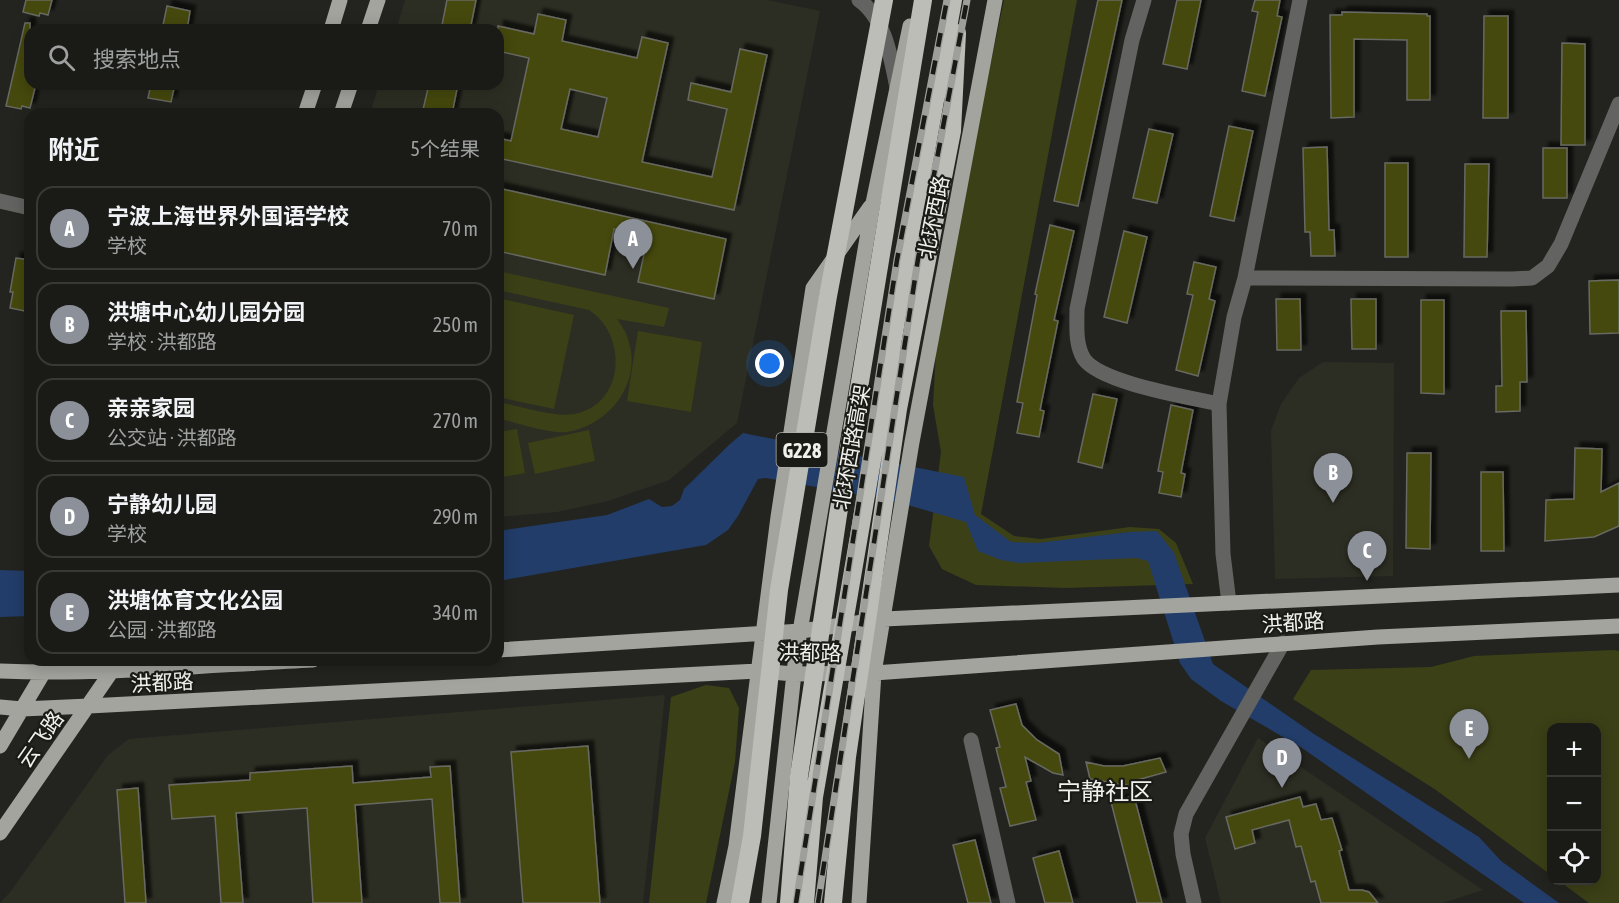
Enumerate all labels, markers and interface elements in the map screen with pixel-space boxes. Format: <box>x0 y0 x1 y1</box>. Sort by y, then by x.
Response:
search box <box>24 24 504 90</box>
icon: search <box>45 41 78 74</box>
text: 搜索地点 <box>93 46 181 72</box>
text: 附近 <box>48 135 100 165</box>
text: 5个结果 <box>411 137 480 160</box>
street label: 北环西路 <box>913 173 953 261</box>
text: 宁波上海世界外国语学校 <box>107 203 349 229</box>
text: A <box>65 217 74 240</box>
text: 70 m <box>442 217 478 240</box>
pin: A <box>614 220 652 269</box>
text: 学校 <box>107 234 147 257</box>
text: 洪塘中心幼儿园分园 <box>107 299 305 325</box>
text: B <box>65 313 74 336</box>
text: 250 m <box>433 313 478 336</box>
text: 学校 · 洪都路 <box>107 330 217 353</box>
your location <box>755 349 784 378</box>
street label: 北环西路高架 <box>828 383 874 511</box>
text: 亲亲家园 <box>107 395 195 421</box>
text: C <box>65 409 74 432</box>
text: 270 m <box>433 409 478 432</box>
text: 公交站 · 洪都路 <box>107 426 237 449</box>
road number: G228 <box>776 433 828 467</box>
pin: B <box>1314 454 1352 503</box>
text: 宁静幼儿园 <box>107 491 217 517</box>
text: D <box>64 505 75 528</box>
text: 290 m <box>433 505 478 528</box>
text: 学校 <box>107 522 147 545</box>
pin: C <box>1348 532 1386 581</box>
text: 洪塘体育文化公园 <box>107 587 283 613</box>
text: E <box>65 601 74 624</box>
text: 340 m <box>433 601 478 624</box>
street label: 洪都路 <box>1261 608 1325 636</box>
text: 公园 · 洪都路 <box>107 618 217 641</box>
street label: 洪都路 <box>778 639 842 665</box>
street label: 洪都路 <box>130 668 194 696</box>
street label: 云飞路 <box>12 706 68 772</box>
pin: E <box>1450 710 1488 759</box>
map controls <box>1547 723 1601 885</box>
button: + <box>1547 723 1601 777</box>
pin: D <box>1262 738 1302 788</box>
button: − <box>1547 777 1601 831</box>
district label: 宁静社区 <box>1057 778 1153 805</box>
button: locate <box>1547 831 1601 885</box>

